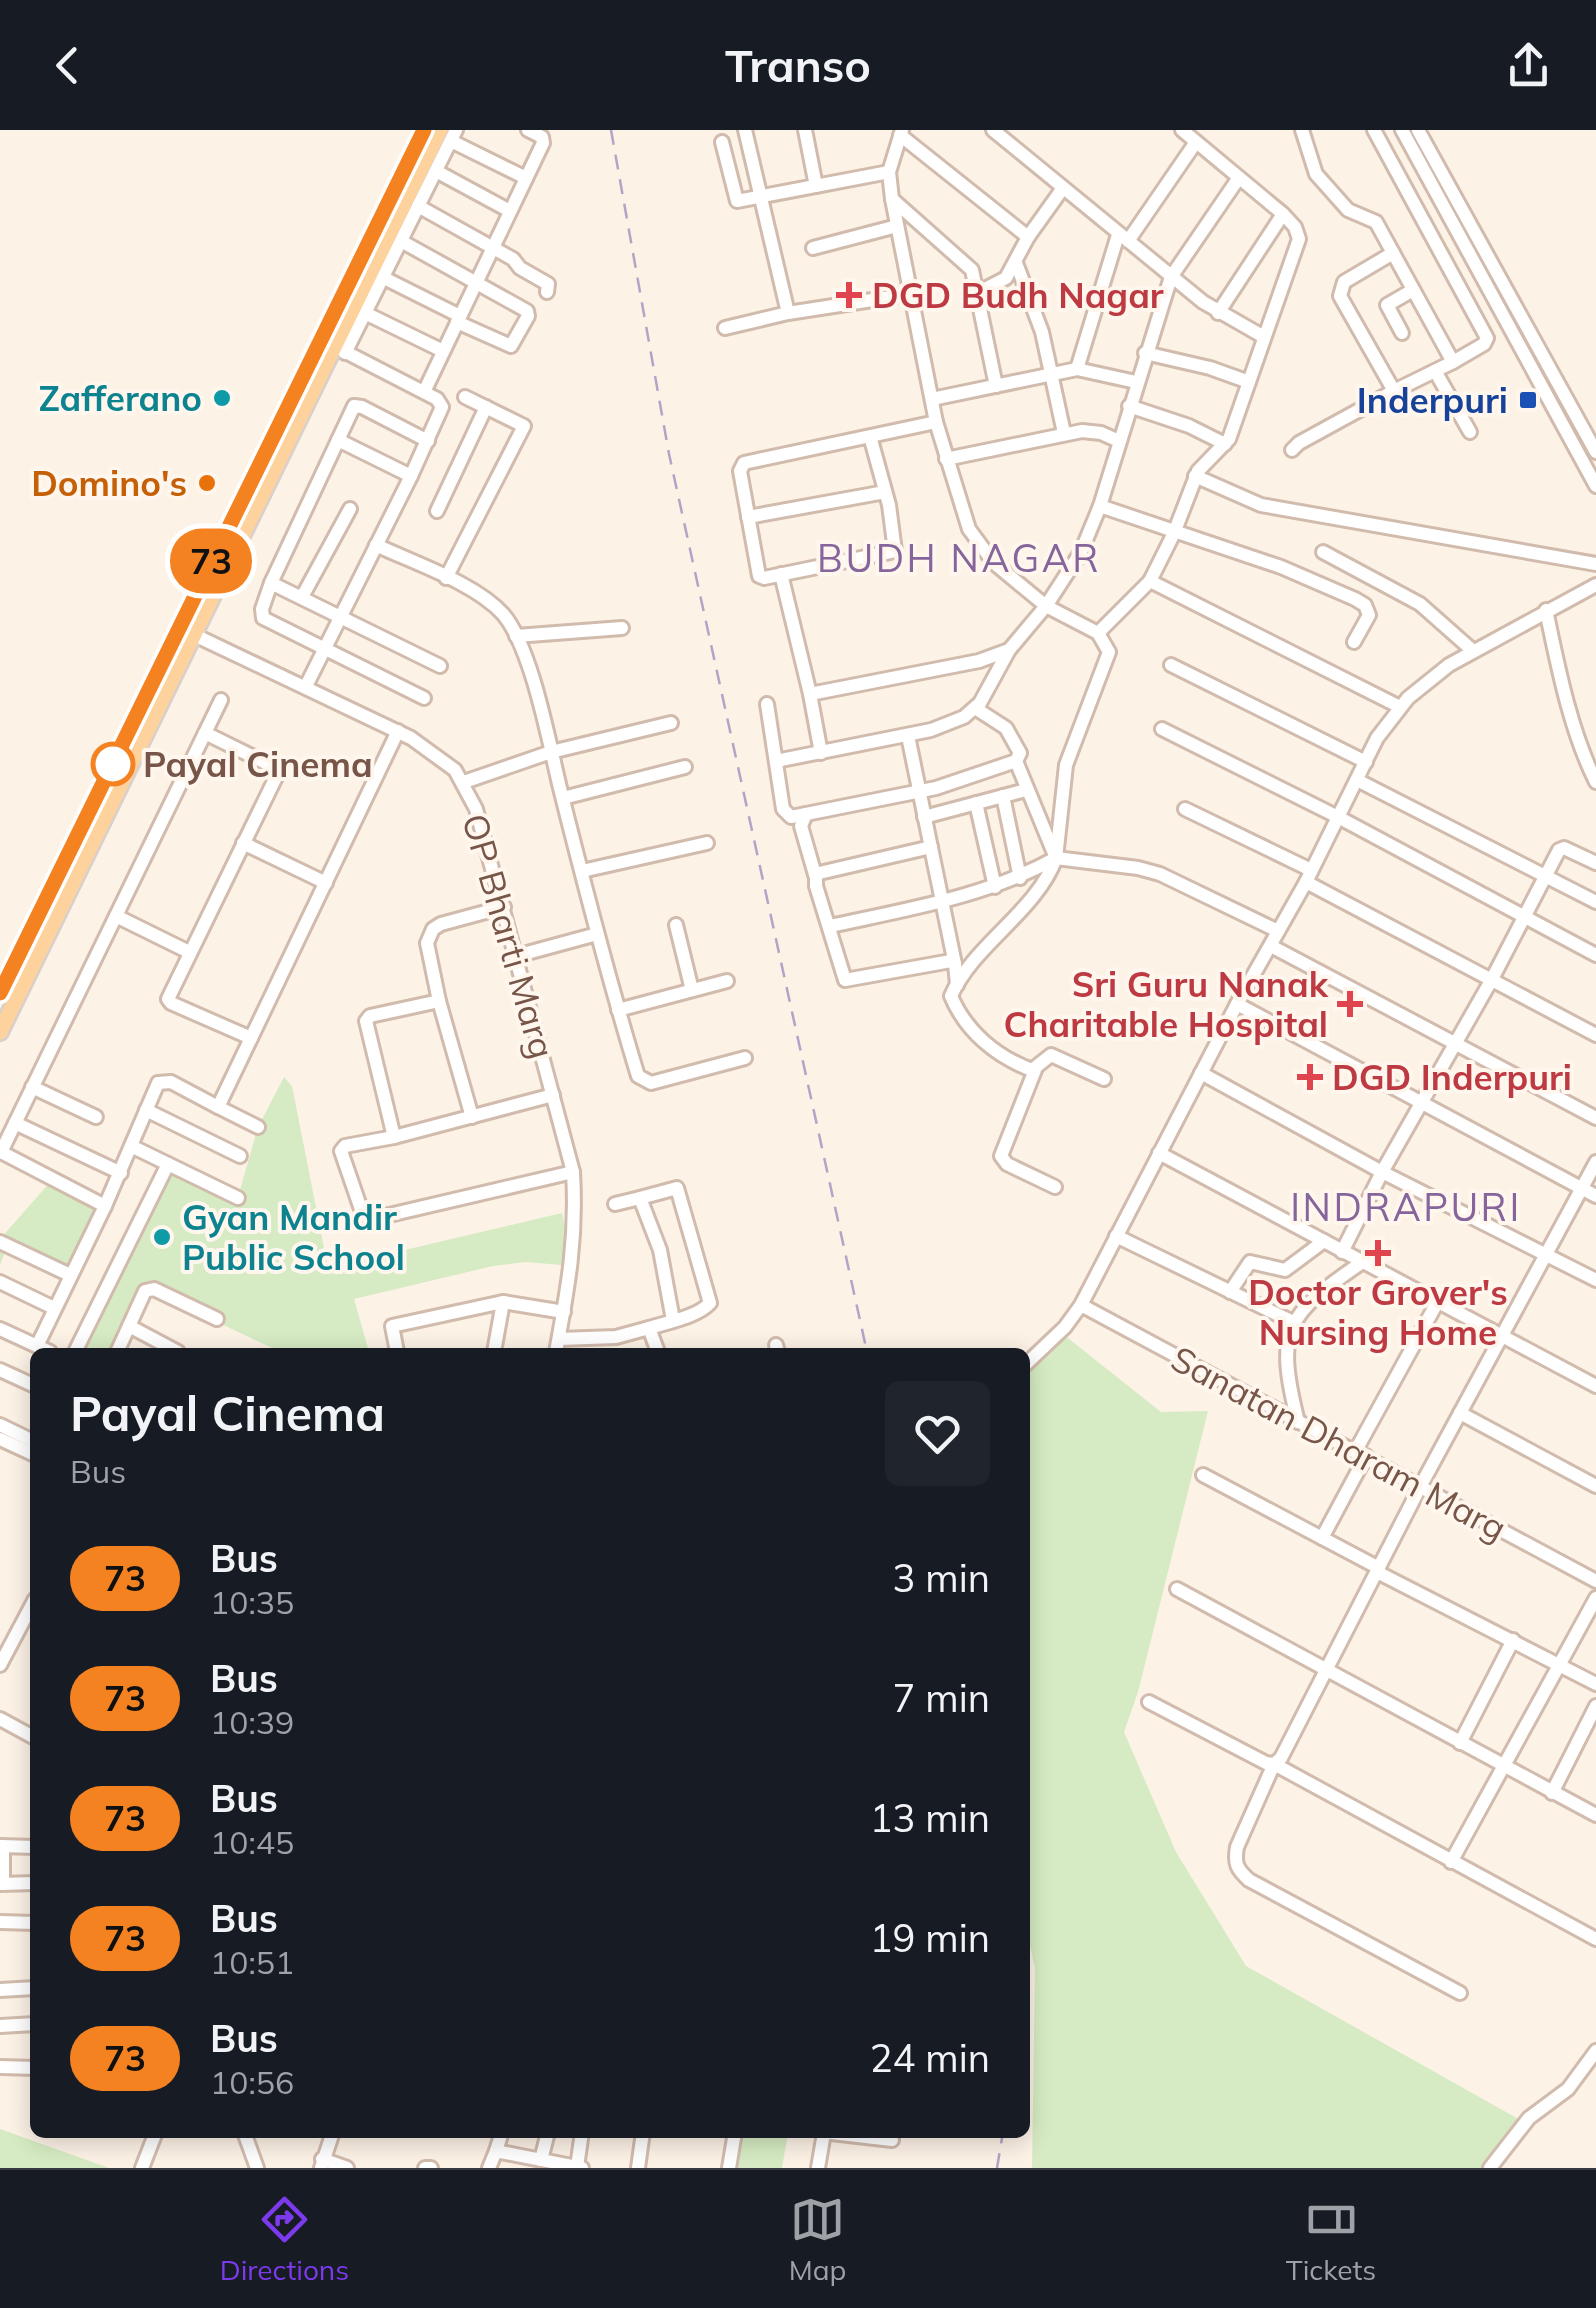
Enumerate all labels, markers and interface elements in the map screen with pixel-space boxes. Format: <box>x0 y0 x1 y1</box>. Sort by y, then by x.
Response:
text: Transo <box>725 37 871 93</box>
icon: back <box>40 38 95 93</box>
icon: share <box>1501 38 1556 93</box>
place label: DGD Budh Nagar <box>872 273 1164 317</box>
marker: DGD Budh Nagar <box>836 282 862 308</box>
place label: Zafferano <box>39 376 202 420</box>
place label: Inderpuri <box>1357 378 1508 422</box>
marker: Zafferano <box>211 387 233 409</box>
marker: Inderpuri <box>1517 389 1539 411</box>
place label: Domino's <box>31 461 187 505</box>
marker: Domino's <box>196 472 218 494</box>
line badge: 73 <box>166 528 256 594</box>
district label: BUDH NAGAR <box>817 534 1101 582</box>
text: 73 <box>190 539 232 583</box>
place label: Payal Cinema <box>143 742 373 786</box>
marker: Payal Cinema <box>92 743 134 785</box>
street label: OP Bharti Marg <box>453 809 565 1063</box>
place label: Sri Guru Nanak Charitable Hospital <box>1003 962 1329 1046</box>
marker: Sri Guru Nanak Charitable Hospital <box>1337 991 1363 1017</box>
place label: DGD Inderpuri <box>1332 1055 1572 1099</box>
marker: DGD Inderpuri <box>1297 1064 1323 1090</box>
district label: INDRAPURI <box>1290 1183 1522 1231</box>
place label: Gyan Mandir Public School <box>182 1195 405 1279</box>
marker: Gyan Mandir Public School <box>151 1226 173 1248</box>
marker: Doctor Grover's Nursing Home <box>1365 1240 1391 1266</box>
place label: Doctor Grover's Nursing Home <box>1248 1270 1508 1354</box>
street label: Sanatan Dharam Marg <box>1164 1336 1514 1550</box>
button: heart <box>885 1381 990 1486</box>
text: Payal Cinema <box>70 1383 385 1443</box>
text: Bus <box>70 1451 126 1491</box>
text: Bus <box>210 1534 278 1582</box>
text: 3 min <box>893 1554 990 1602</box>
text: 73 <box>104 1556 146 1600</box>
text: 10:35 <box>210 1582 294 1622</box>
text: Bus <box>210 1654 278 1702</box>
text: 7 min <box>893 1674 990 1722</box>
text: 73 <box>104 1676 146 1720</box>
text: 10:39 <box>210 1702 294 1742</box>
text: Bus <box>210 1774 278 1822</box>
text: 13 min <box>870 1794 990 1842</box>
text: 73 <box>104 1796 146 1840</box>
text: 10:45 <box>210 1822 294 1862</box>
text: Bus <box>210 1894 278 1942</box>
text: 19 min <box>870 1914 990 1962</box>
text: 73 <box>104 1916 146 1960</box>
text: 10:51 <box>210 1942 294 1982</box>
text: Bus <box>210 2014 278 2062</box>
text: 24 min <box>870 2034 990 2082</box>
text: 73 <box>104 2036 146 2080</box>
text: 10:56 <box>210 2062 294 2102</box>
tab: Directions <box>220 2192 349 2287</box>
tab: Map <box>789 2192 846 2287</box>
tab: Tickets <box>1286 2192 1376 2287</box>

